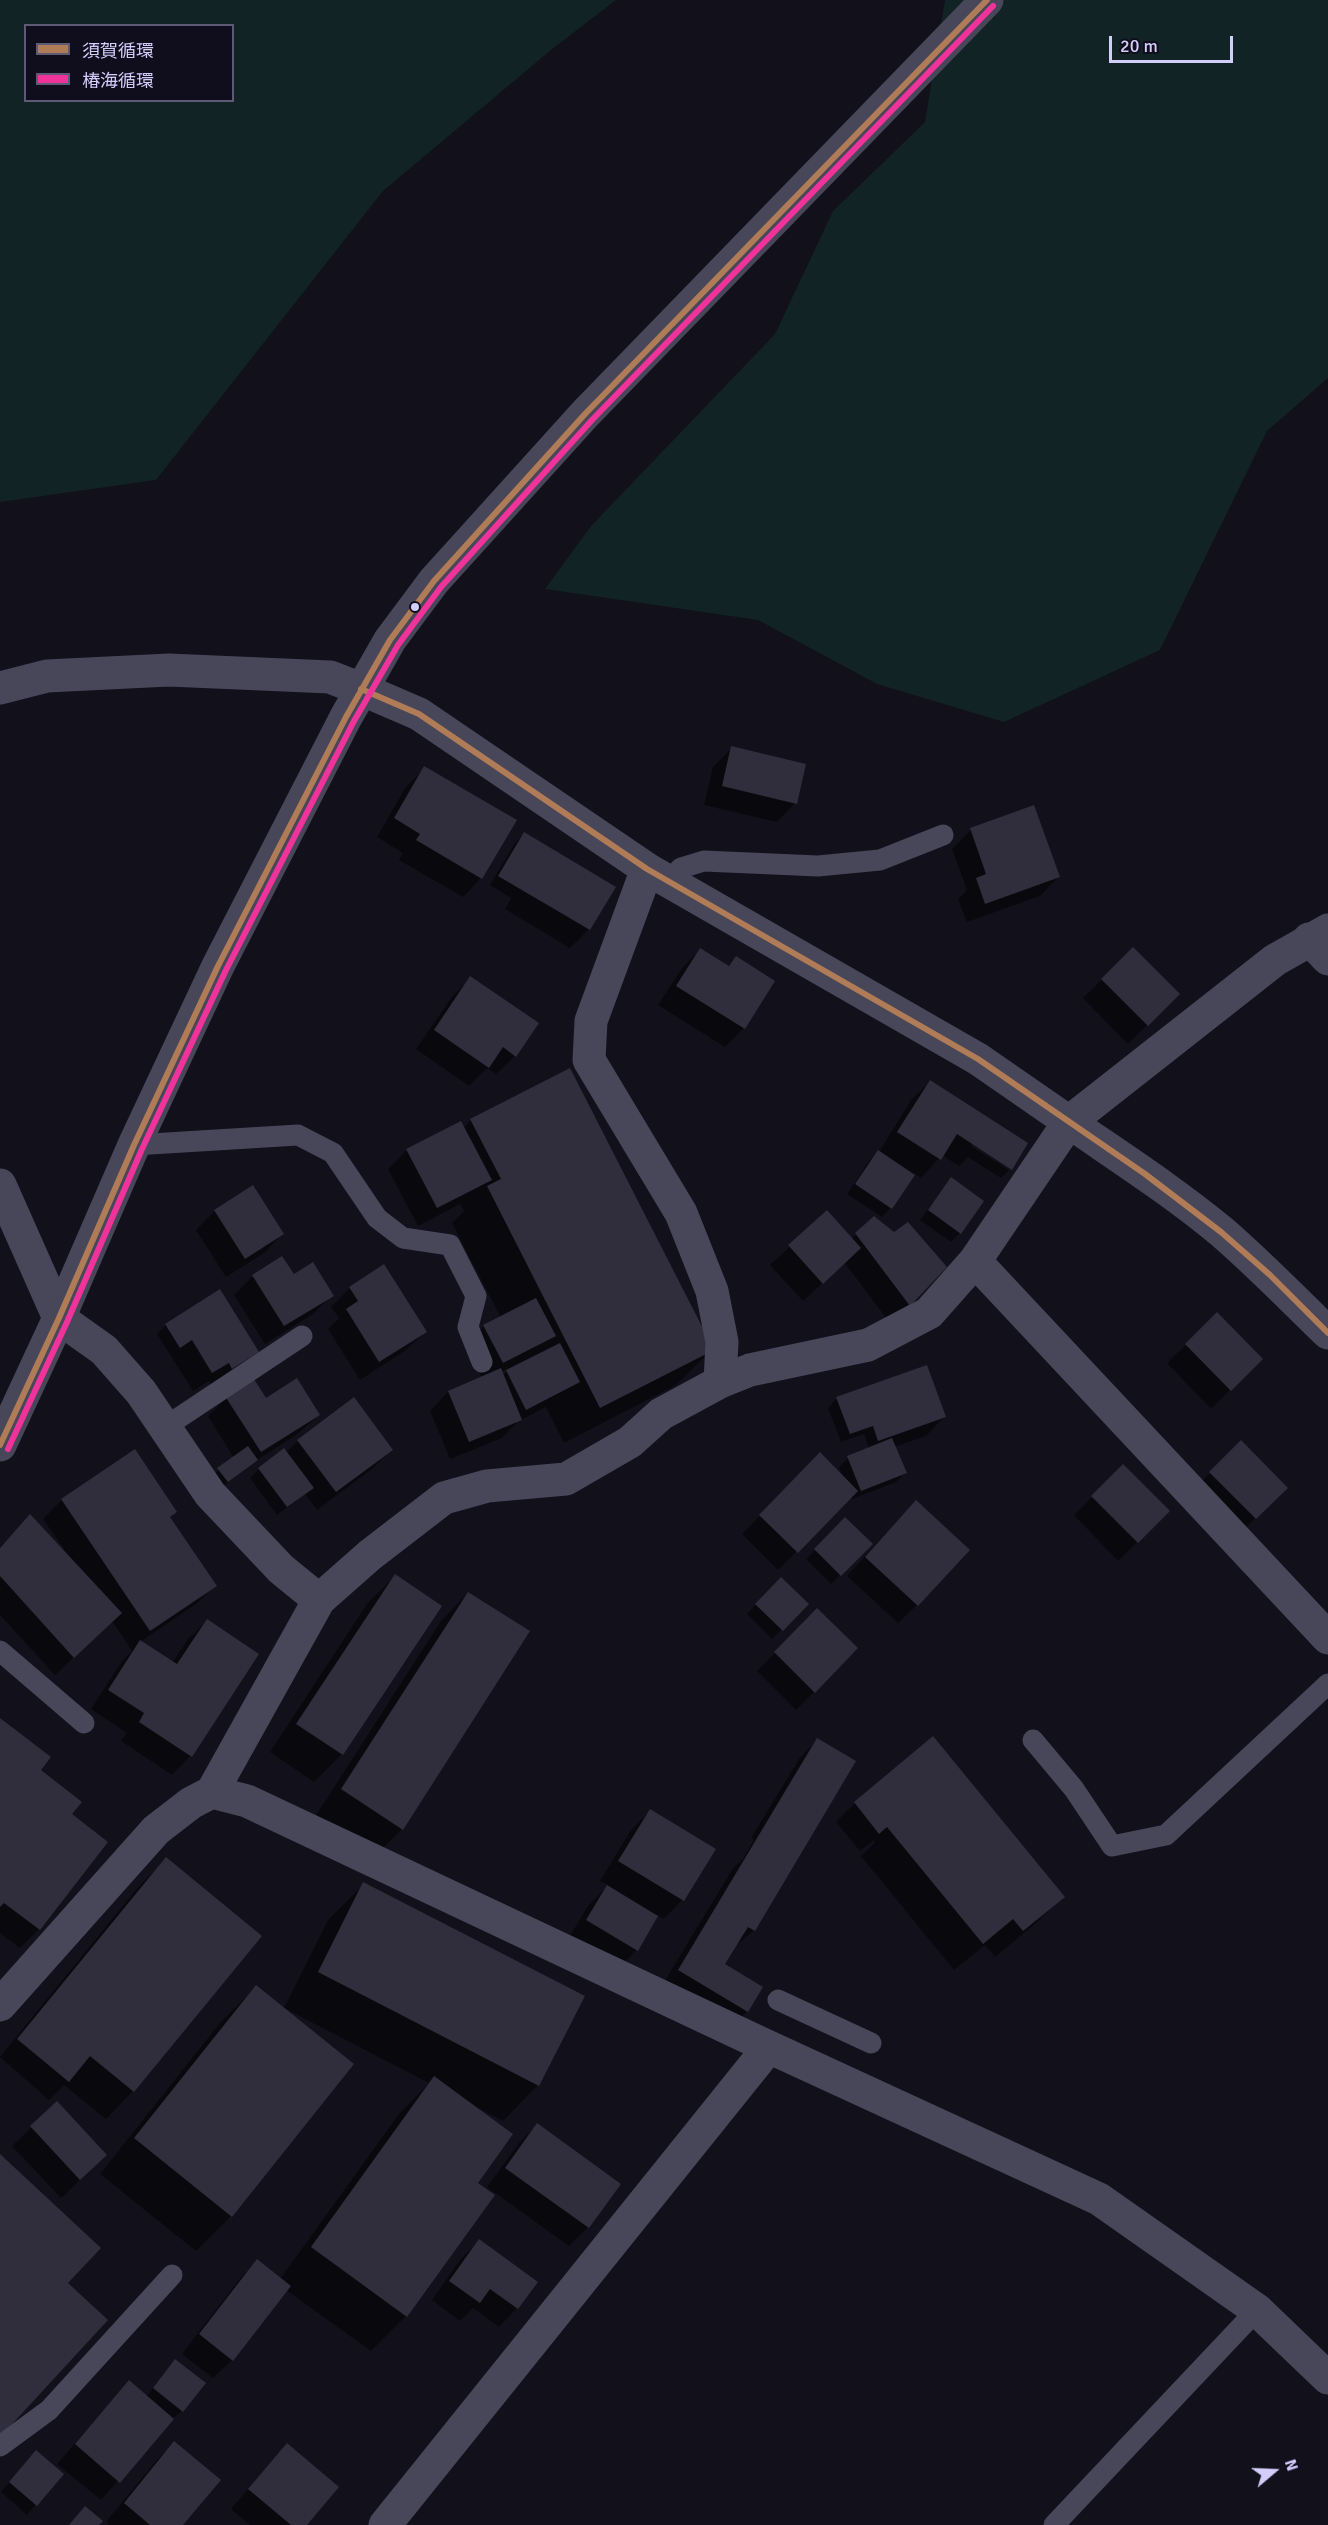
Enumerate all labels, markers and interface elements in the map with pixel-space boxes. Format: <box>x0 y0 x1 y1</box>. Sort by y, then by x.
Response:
legend <box>24 24 234 102</box>
scale bar <box>1112 24 1236 62</box>
text: 20 m <box>1120 35 1158 57</box>
text: 須賀循環 <box>82 40 154 62</box>
text: 椿海循環 <box>82 70 154 92</box>
unlabelled marker <box>409 601 421 613</box>
north arrow <box>1244 2441 1304 2501</box>
text: N <box>1280 2457 1302 2474</box>

